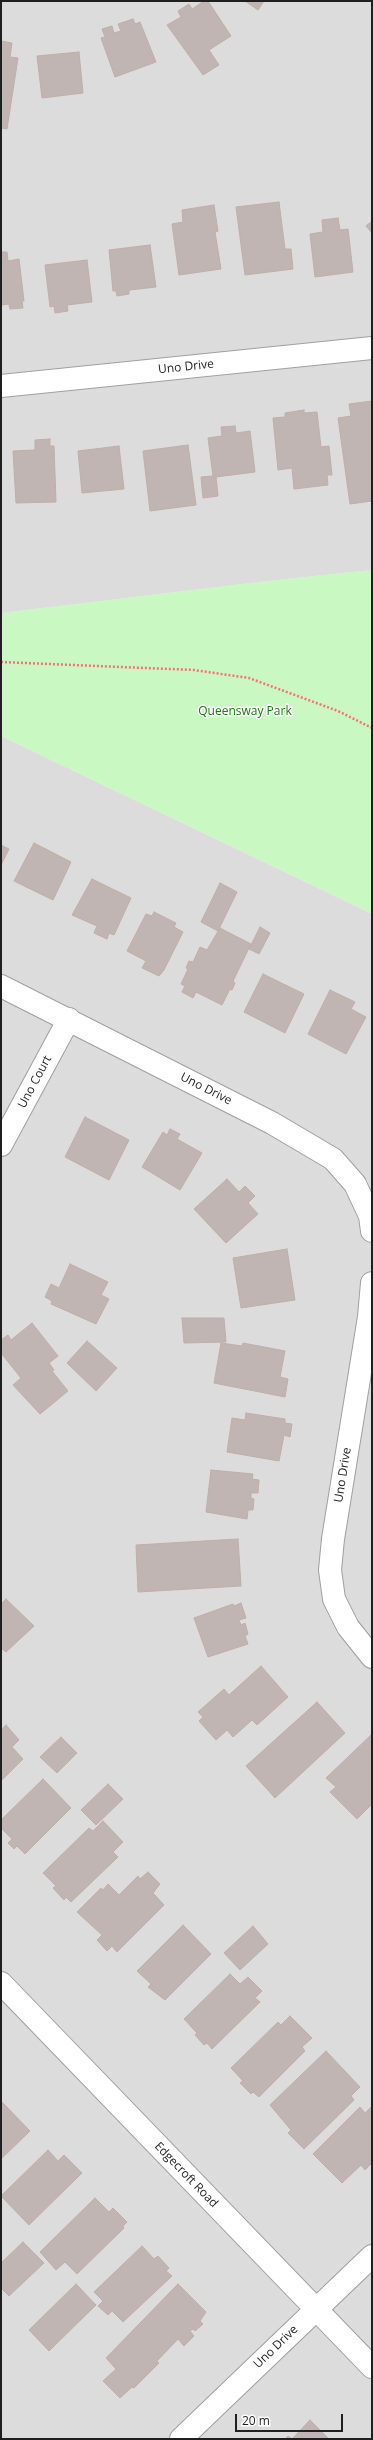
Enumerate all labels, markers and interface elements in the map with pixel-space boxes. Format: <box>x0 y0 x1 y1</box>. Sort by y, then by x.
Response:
street label: Uno Drive <box>157 357 215 377</box>
park label: Queensway Park <box>198 705 292 719</box>
street label: Uno Court <box>15 1053 55 1111</box>
street label: Uno Drive <box>178 1070 234 1108</box>
street label: Uno Drive <box>332 1446 354 1504</box>
street label: Edgecroft Road <box>151 2139 221 2211</box>
street label: Uno Drive <box>251 2322 301 2372</box>
scale bar <box>237 2406 345 2432</box>
text: 20 m <box>242 2412 270 2429</box>

